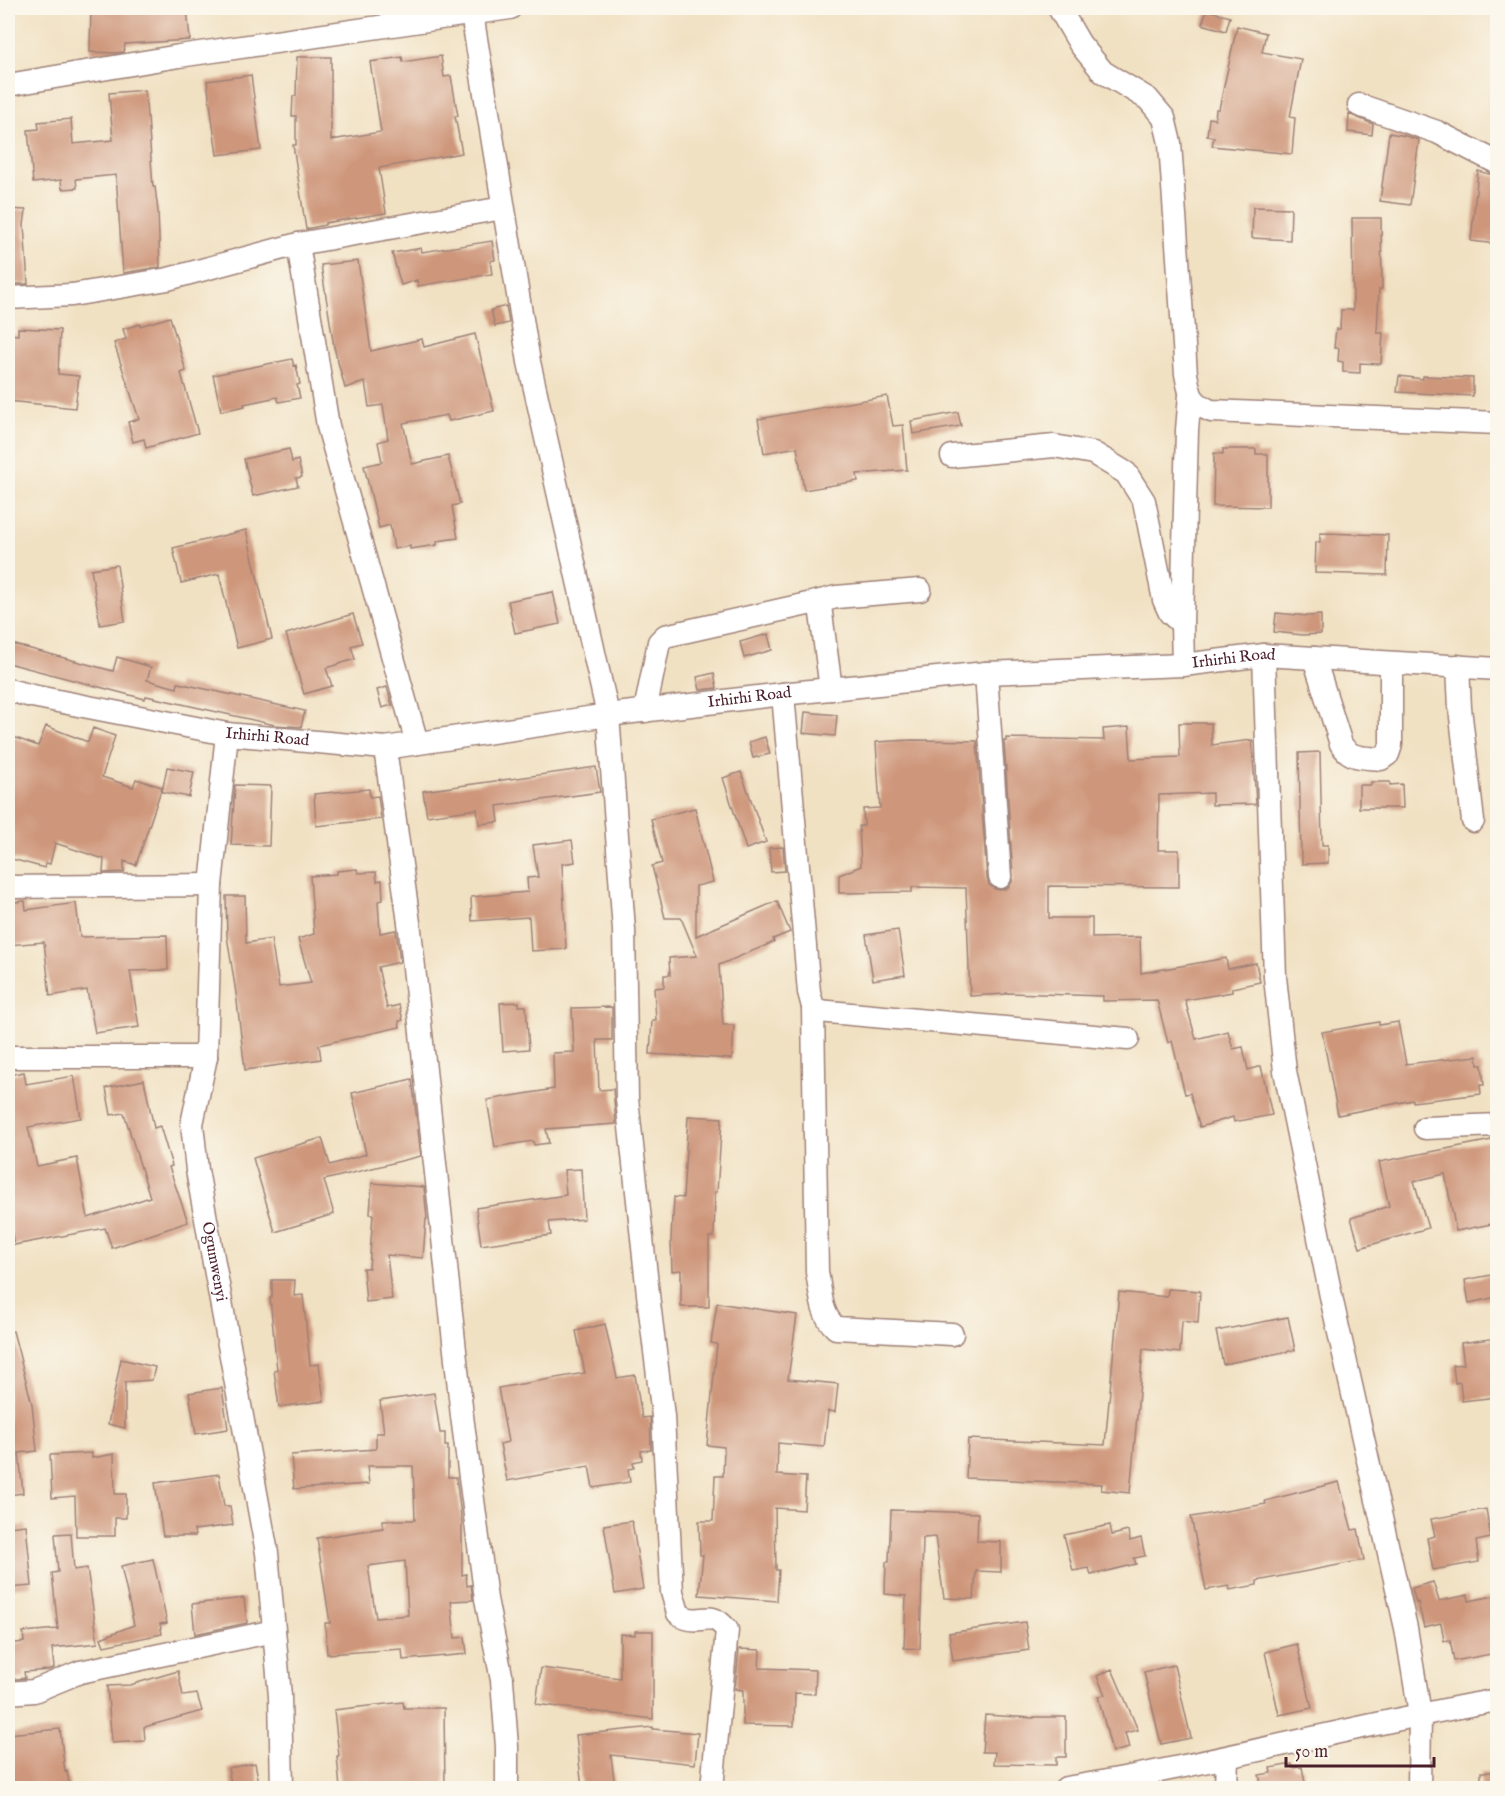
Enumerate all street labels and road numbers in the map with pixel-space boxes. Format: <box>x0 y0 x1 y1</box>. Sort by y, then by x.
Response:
street label: Irhirhi Road <box>1191 645 1276 674</box>
street label: Irhirhi Road <box>707 683 793 713</box>
street label: Irhirhi Road <box>225 724 311 751</box>
street label: Ogumwenyi <box>197 1220 231 1303</box>

